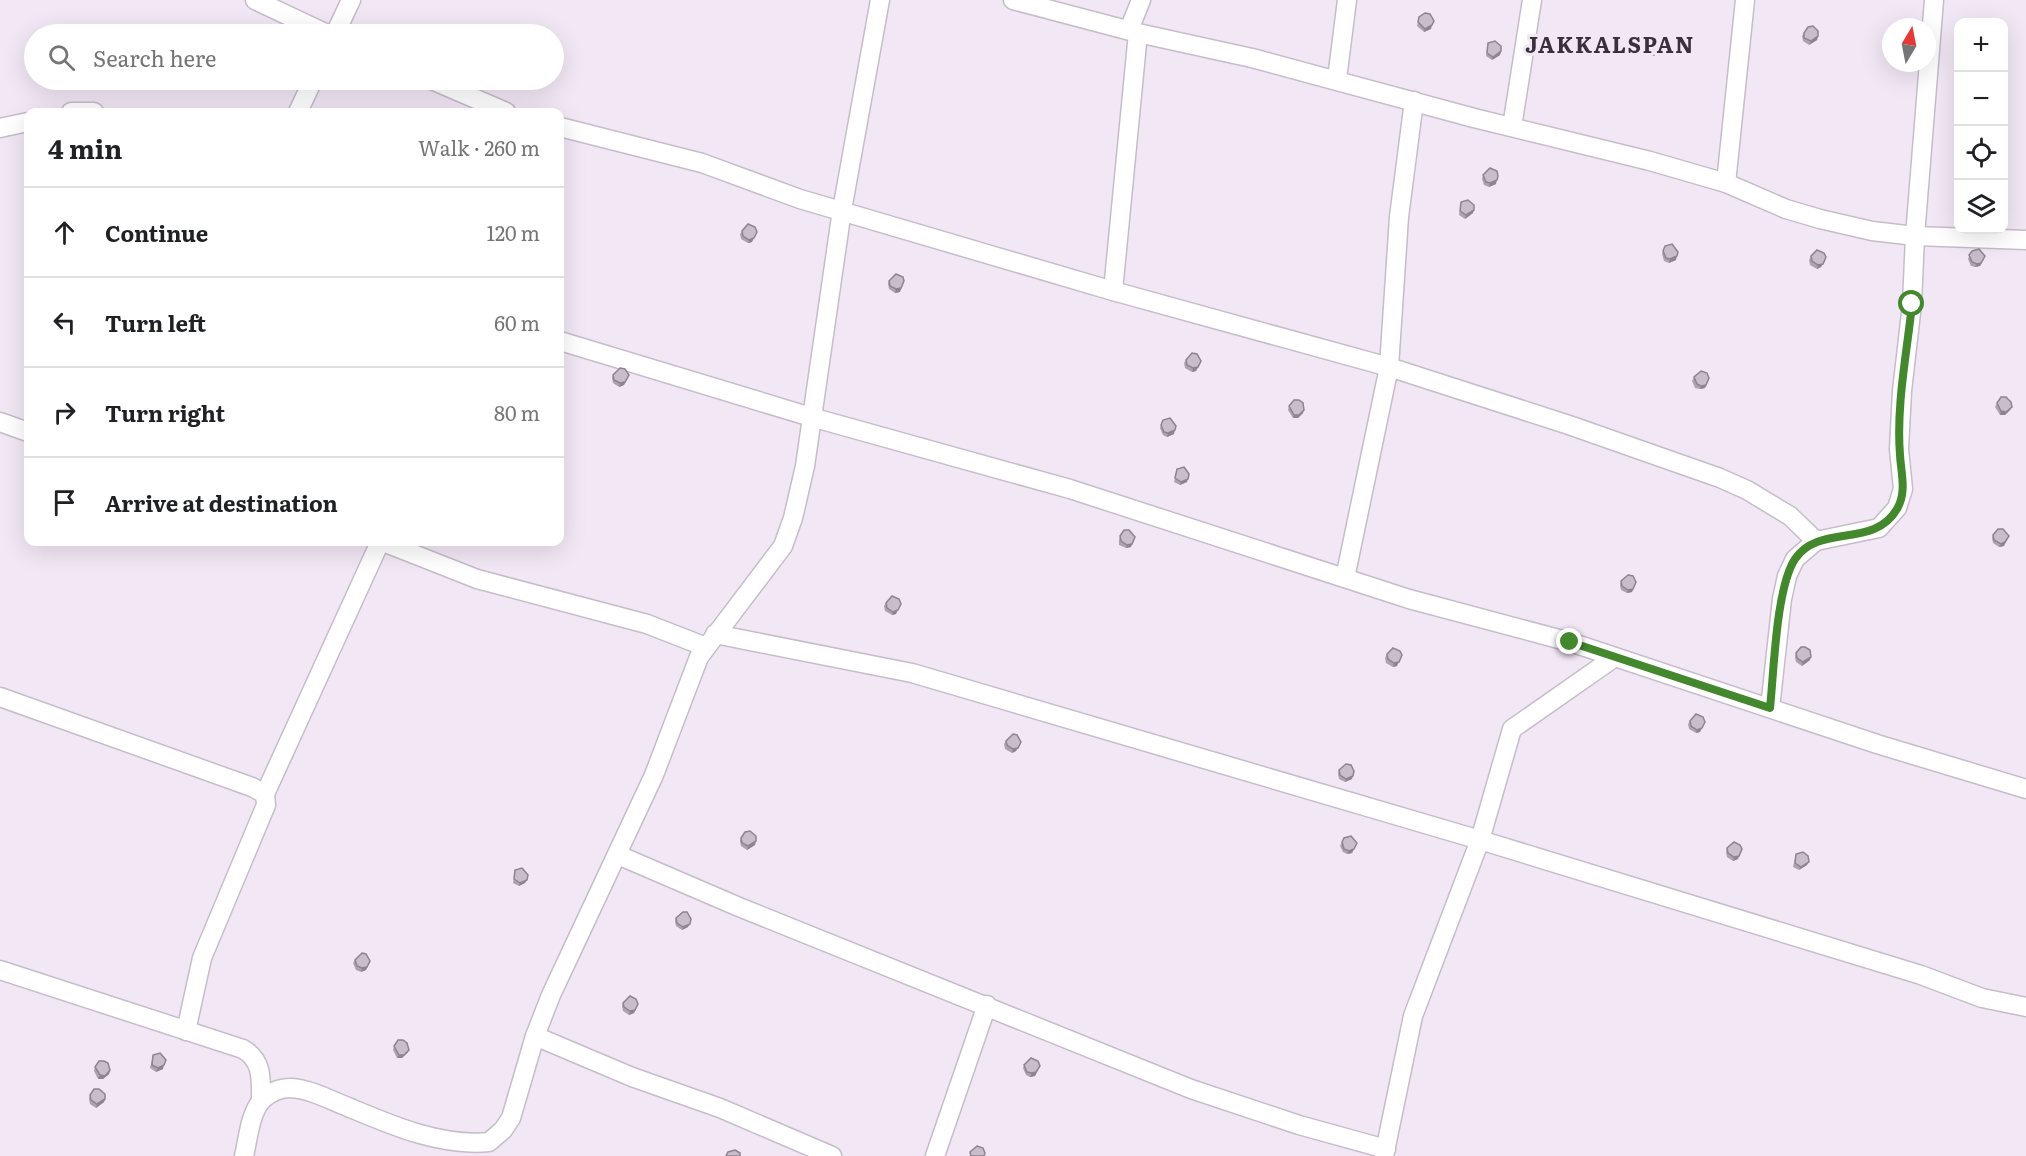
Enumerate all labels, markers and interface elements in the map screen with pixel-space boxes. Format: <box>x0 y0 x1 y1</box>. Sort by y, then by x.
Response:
north arrow <box>1882 18 1936 72</box>
map controls <box>1954 18 2008 234</box>
button: + <box>1954 18 2008 72</box>
search box <box>24 24 564 90</box>
district label: JAKKALSPAN <box>1525 27 1695 60</box>
icon: search <box>45 41 78 74</box>
text: Search here <box>93 41 216 74</box>
button: − <box>1954 72 2008 126</box>
button: locate <box>1954 126 2008 180</box>
text: 4 min <box>48 128 122 167</box>
text: Walk · 260 m <box>418 132 540 162</box>
button: layers <box>1954 180 2008 234</box>
icon: ahead <box>48 216 81 249</box>
text: Continue <box>105 216 208 249</box>
text: 120 m <box>487 217 540 247</box>
route start <box>1898 290 1924 316</box>
icon: left <box>48 306 81 339</box>
text: Turn left <box>105 306 206 339</box>
text: 60 m <box>494 307 540 337</box>
icon: right <box>48 396 81 429</box>
text: Turn right <box>105 396 225 429</box>
text: 80 m <box>494 397 540 427</box>
icon: arrive <box>48 486 81 519</box>
text: Arrive at destination <box>105 486 338 519</box>
route end <box>1556 628 1582 654</box>

